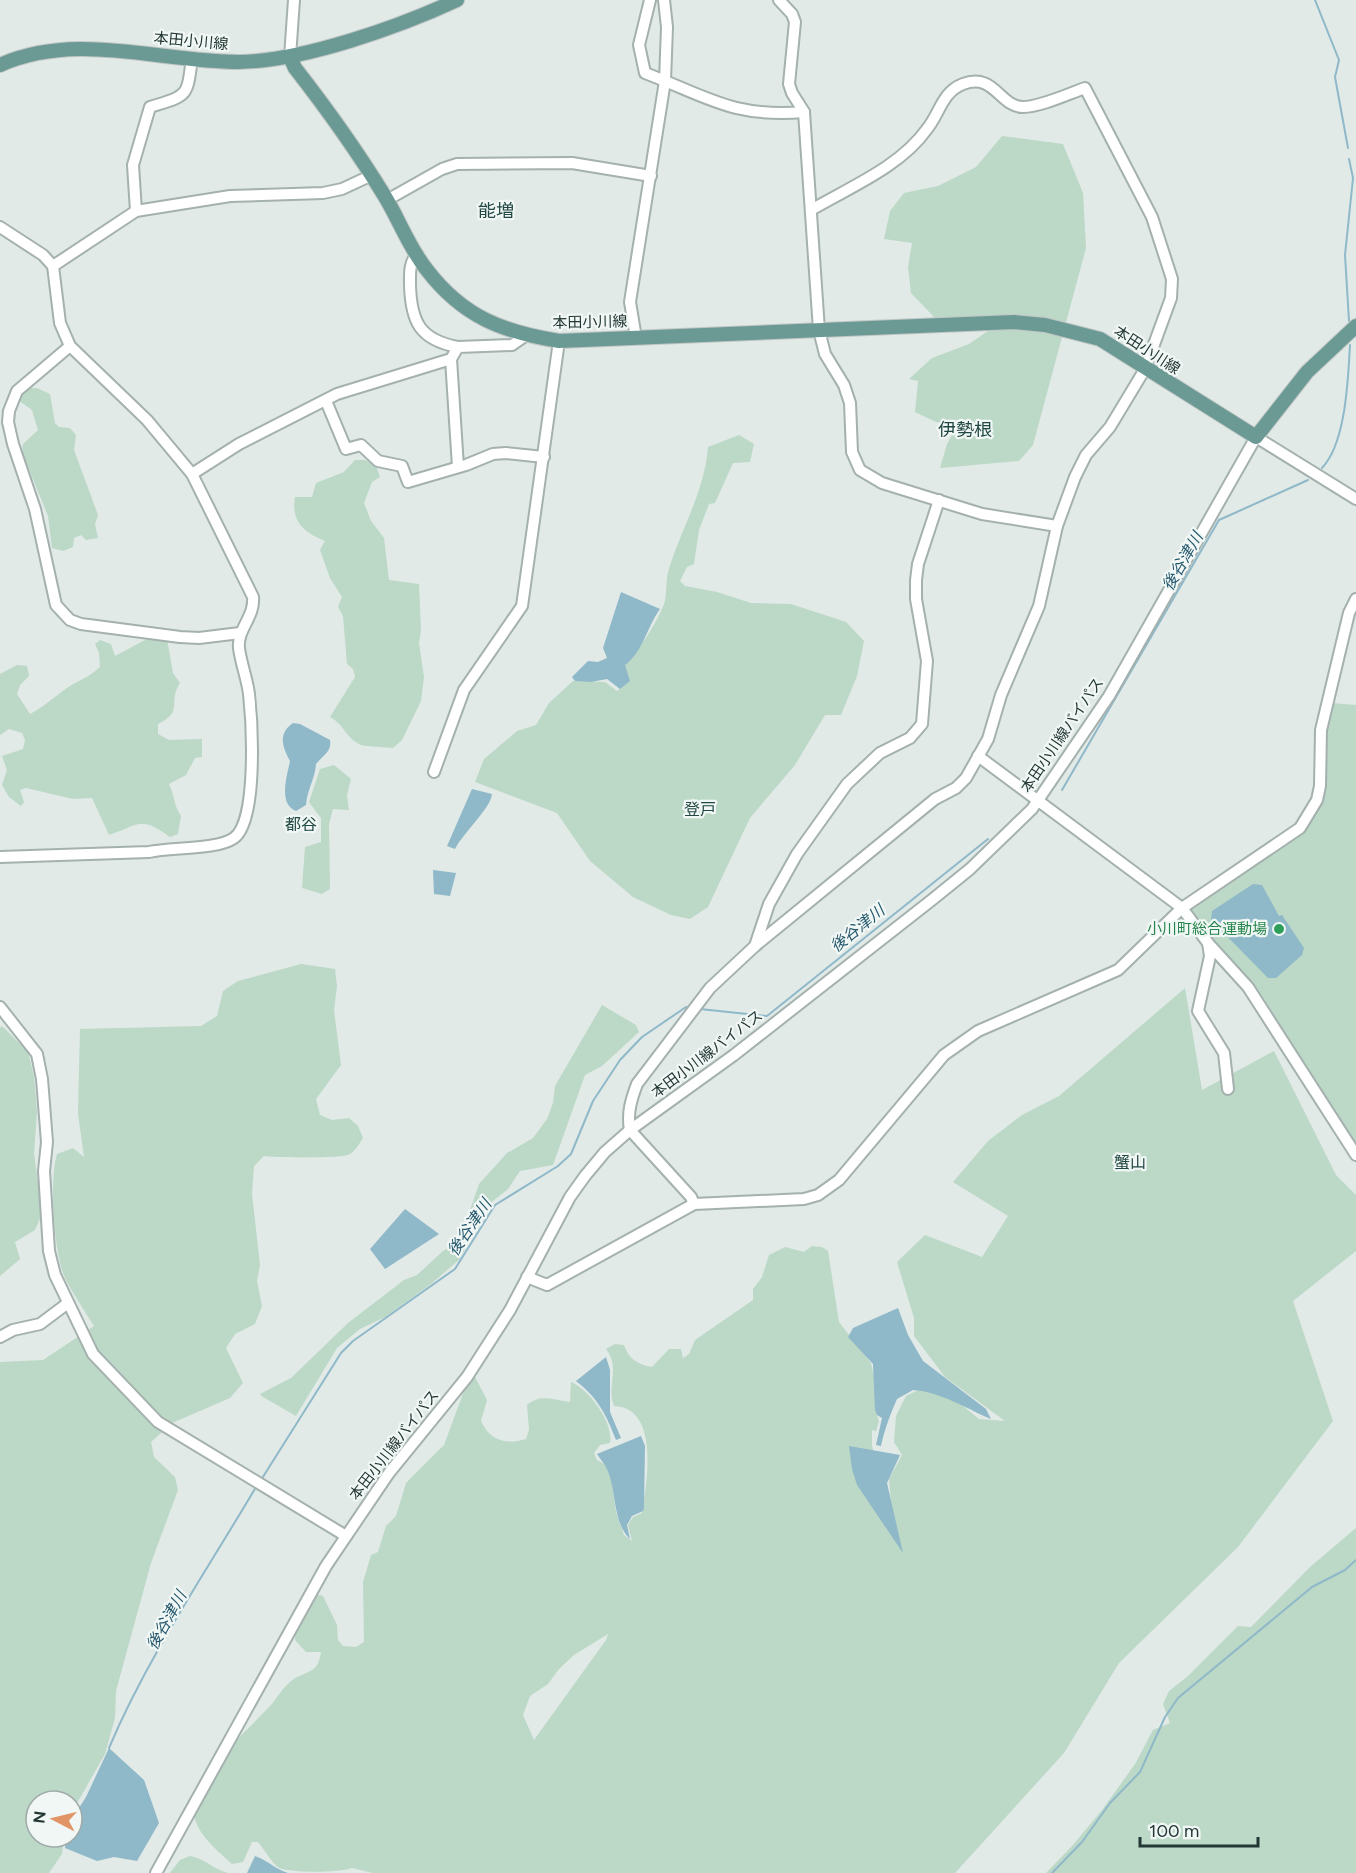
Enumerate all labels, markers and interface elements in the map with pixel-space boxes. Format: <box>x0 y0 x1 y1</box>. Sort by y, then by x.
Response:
street label: 本田小川線 <box>153 29 229 53</box>
district label: 能増 <box>478 200 514 222</box>
street label: 本田小川線 <box>552 312 628 332</box>
street label: 本田小川線 <box>1111 322 1183 378</box>
district label: 伊勢根 <box>938 419 992 441</box>
water label: 後谷津川 <box>1158 527 1208 594</box>
street label: 本田小川線バイパス <box>1017 674 1107 796</box>
district label: 登戸 <box>684 800 716 819</box>
district label: 都谷 <box>285 815 317 834</box>
water label: 後谷津川 <box>826 900 890 956</box>
place label: 小川町総合運動場 <box>1147 920 1267 938</box>
marker: 小川町総合運動場 <box>1272 922 1286 936</box>
street label: 本田小川線バイパス <box>648 1006 766 1102</box>
district label: 蟹山 <box>1114 1153 1146 1172</box>
water label: 後谷津川 <box>444 1194 496 1259</box>
street label: 本田小川線バイパス <box>345 1386 443 1504</box>
water label: 後谷津川 <box>143 1586 191 1653</box>
north arrow <box>24 1789 84 1849</box>
text: N <box>29 1810 50 1825</box>
scale bar <box>1140 1810 1258 1848</box>
text: 100 m <box>1149 1820 1199 1842</box>

